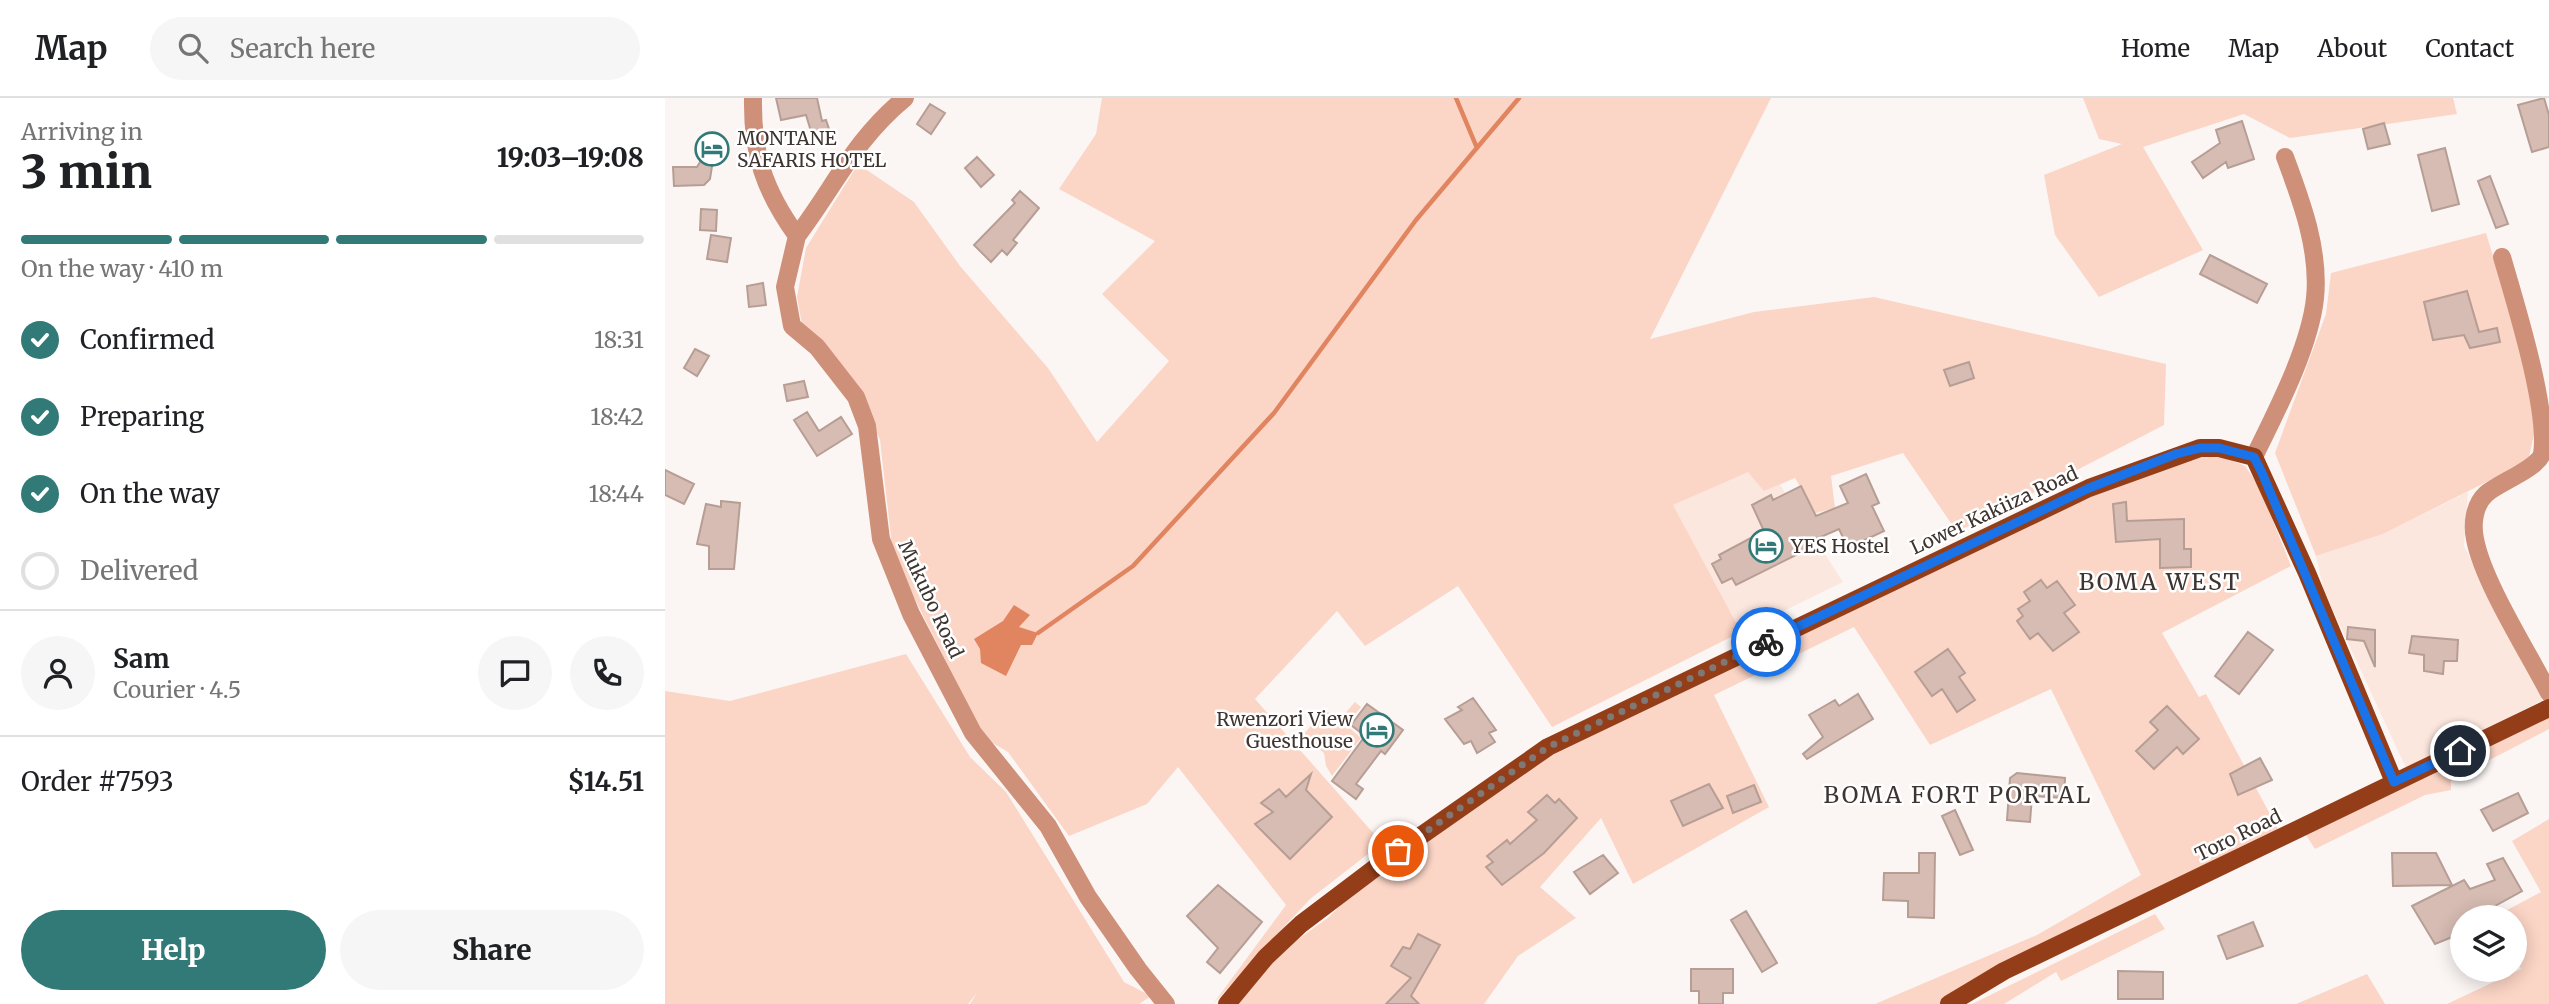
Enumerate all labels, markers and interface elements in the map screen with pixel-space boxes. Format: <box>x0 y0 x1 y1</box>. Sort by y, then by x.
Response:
search box <box>150 17 640 80</box>
text: Map <box>35 28 108 69</box>
icon: search <box>174 29 212 67</box>
text: Search here <box>230 32 375 65</box>
text: Home <box>2121 33 2190 64</box>
text: Map <box>2228 33 2279 64</box>
text: About <box>2317 33 2387 64</box>
text: Contact <box>2425 33 2514 64</box>
text: Arriving in <box>21 117 143 146</box>
place label: MONTANE SAFARIS HOTEL <box>737 126 887 172</box>
hotel icon: MONTANE SAFARIS HOTEL <box>693 130 731 168</box>
text: 19:03–19:08 <box>497 141 644 174</box>
text: 3 min <box>21 143 152 201</box>
text: On the way · 410 m <box>21 254 223 283</box>
icon: check <box>21 321 59 359</box>
text: Confirmed <box>80 323 215 356</box>
text: 18:31 <box>594 325 644 354</box>
icon: check <box>21 398 59 436</box>
text: Preparing <box>80 400 204 433</box>
text: 18:42 <box>590 402 644 431</box>
street label: Lower Kakiiza Road <box>1907 461 2081 559</box>
icon: check <box>21 475 59 513</box>
text: On the way <box>80 477 220 510</box>
text: 18:44 <box>589 479 644 508</box>
hotel icon: YES Hostel <box>1747 527 1785 565</box>
place label: YES Hostel <box>1790 534 1890 558</box>
street label: Mukubo Road <box>893 536 969 662</box>
text: Delivered <box>80 554 199 587</box>
district label: BOMA WEST <box>2079 567 2241 596</box>
courier <box>1731 607 1801 677</box>
icon: bike <box>1747 623 1785 661</box>
button: person <box>21 636 95 710</box>
button: chat <box>478 636 552 710</box>
button: phone <box>570 636 644 710</box>
text: Sam <box>113 642 170 675</box>
text: Courier · 4.5 <box>113 675 241 704</box>
place label: Rwenzori View Guesthouse <box>1216 707 1354 753</box>
hotel icon: Rwenzori View Guesthouse <box>1358 711 1396 749</box>
pin <box>2430 721 2490 781</box>
icon: home <box>2441 732 2479 770</box>
text: Order #7593 <box>21 765 174 798</box>
text: $14.51 <box>568 765 644 798</box>
district label: BOMA FORT PORTAL <box>1824 780 2092 809</box>
street label: Toro Road <box>2191 804 2285 866</box>
pin <box>1368 821 1428 881</box>
icon: bag <box>1379 832 1417 870</box>
map controls <box>2450 905 2527 982</box>
button: layers <box>2450 905 2527 982</box>
button: Help <box>21 910 326 990</box>
button: Share <box>340 910 644 990</box>

